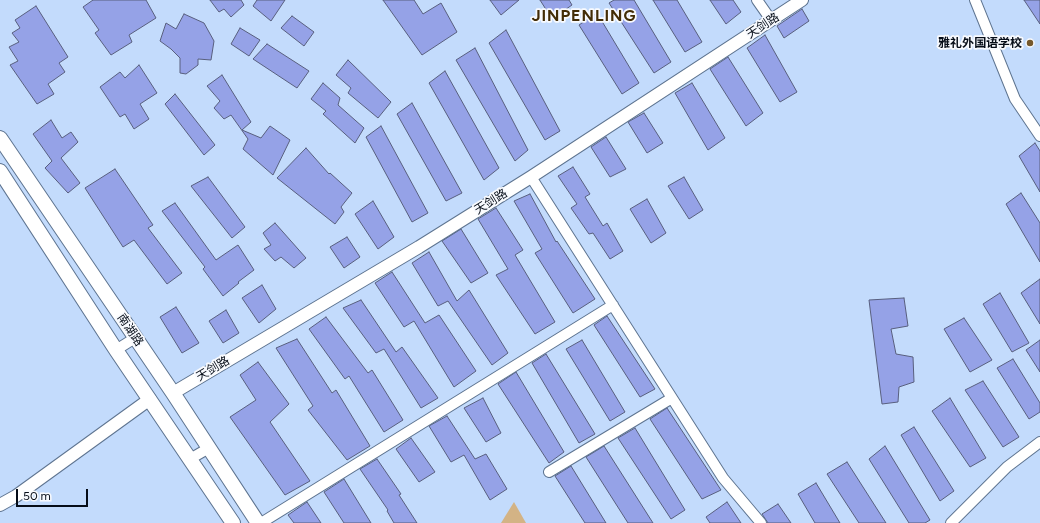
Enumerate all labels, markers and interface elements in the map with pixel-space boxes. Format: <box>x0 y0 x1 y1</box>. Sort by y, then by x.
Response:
district label: JINPENLING <box>532 6 636 26</box>
street label: 天剑路 <box>744 10 782 42</box>
place label: 雅礼外国语学校 <box>938 36 1022 50</box>
marker: 雅礼外国语学校 <box>1025 38 1035 48</box>
street label: 天剑路 <box>472 186 510 218</box>
street label: 南湖路 <box>114 311 146 349</box>
street label: 天剑路 <box>194 354 232 384</box>
scale bar <box>18 481 90 507</box>
text: 50 m <box>23 489 51 503</box>

